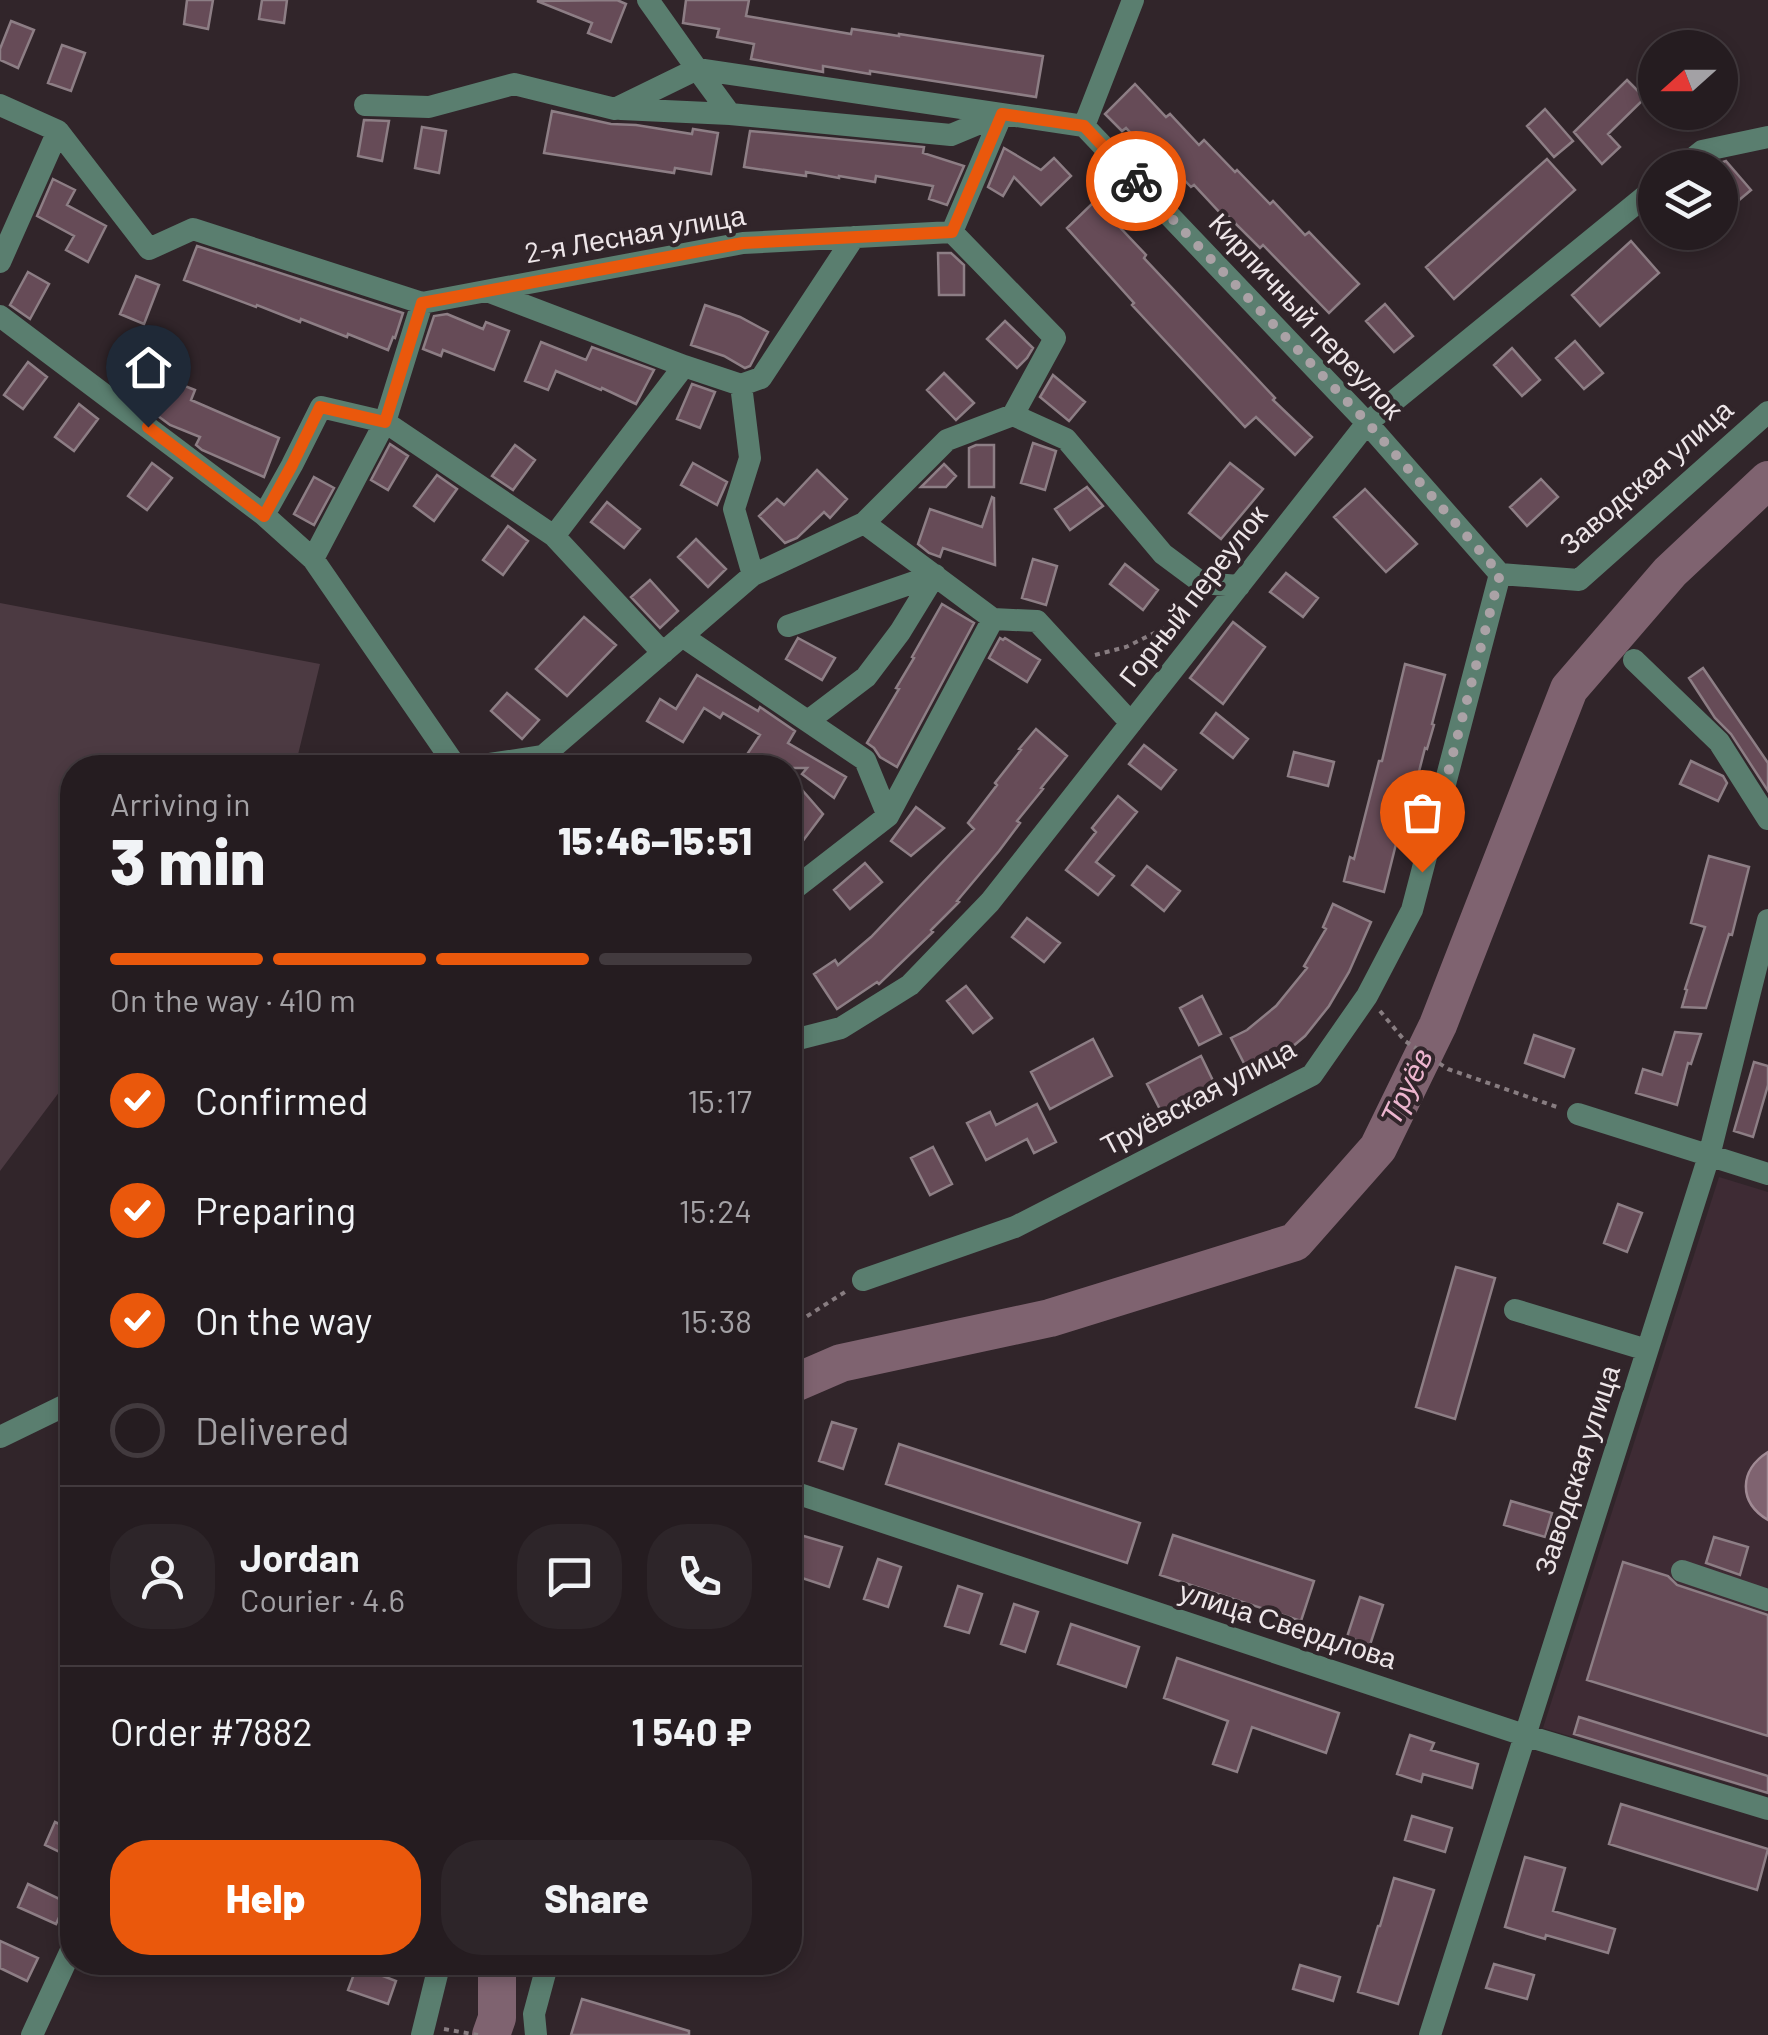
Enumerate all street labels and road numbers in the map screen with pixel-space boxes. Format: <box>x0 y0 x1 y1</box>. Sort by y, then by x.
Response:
street label: 2-я Лесная улица <box>522 197 748 269</box>
street label: Кирпичный переулок <box>1203 205 1411 426</box>
street label: Заводская улица <box>1552 391 1739 561</box>
street label: Горный переулок <box>1111 497 1274 693</box>
street label: Труёвская улица <box>1095 1030 1301 1162</box>
street label: Заводская улица <box>1526 1360 1626 1579</box>
street label: улица Свердлова <box>1175 1573 1402 1675</box>

